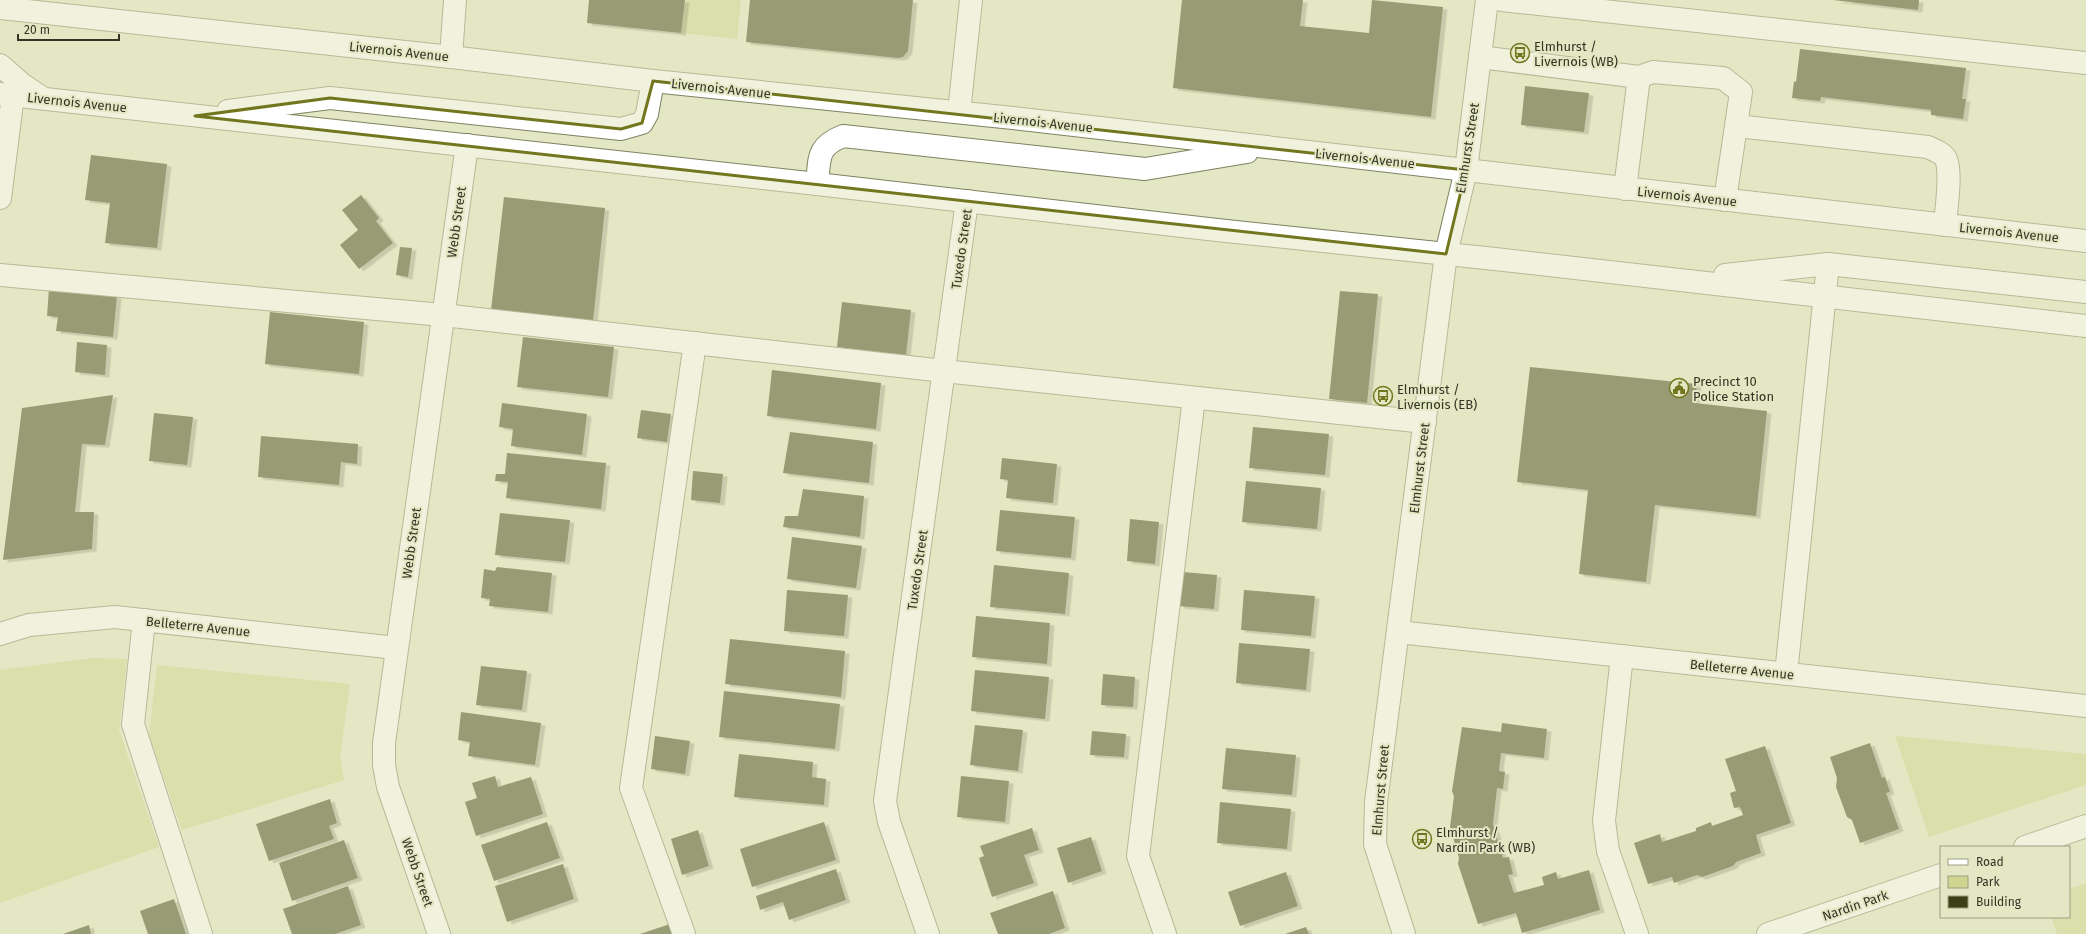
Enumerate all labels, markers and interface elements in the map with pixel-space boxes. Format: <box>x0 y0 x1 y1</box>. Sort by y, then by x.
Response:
scale bar <box>18 16 119 42</box>
text: 20 m <box>24 23 50 37</box>
street label: Livernois Avenue <box>348 39 450 64</box>
place label: Elmhurst / Livernois (WB) <box>1534 39 1618 69</box>
bus stop icon: Elmhurst / Livernois (WB) <box>1509 42 1531 64</box>
street label: Livernois Avenue <box>670 76 772 101</box>
street label: Livernois Avenue <box>26 90 128 115</box>
street label: Elmhurst Street <box>1453 102 1482 194</box>
street label: Livernois Avenue <box>992 110 1094 135</box>
street label: Livernois Avenue <box>1314 146 1416 171</box>
street label: Livernois Avenue <box>1636 184 1738 209</box>
street label: Webb Street <box>444 185 469 259</box>
street label: Tuxedo Street <box>948 208 975 290</box>
street label: Livernois Avenue <box>1958 220 2060 245</box>
place label: Precinct 10 Police Station <box>1693 374 1774 404</box>
public building icon: Precinct 10 Police Station <box>1668 377 1690 399</box>
place label: Elmhurst / Livernois (EB) <box>1397 382 1477 412</box>
bus stop icon: Elmhurst / Livernois (EB) <box>1372 385 1394 407</box>
street label: Elmhurst Street <box>1406 422 1433 514</box>
street label: Webb Street <box>399 506 424 580</box>
street label: Tuxedo Street <box>904 529 931 611</box>
street label: Belleterre Avenue <box>145 614 251 639</box>
street label: Belleterre Avenue <box>1689 657 1795 682</box>
street label: Elmhurst Street <box>1369 744 1392 836</box>
place label: Elmhurst / Nardin Park (WB) <box>1436 825 1535 855</box>
bus stop icon: Elmhurst / Nardin Park (WB) <box>1411 828 1433 850</box>
street label: Webb Street <box>399 836 436 909</box>
legend <box>1940 846 2070 918</box>
text: Road <box>1976 855 2004 869</box>
text: Park <box>1976 875 2000 889</box>
street label: Nardin Park <box>1820 887 1890 924</box>
text: Building <box>1976 895 2022 909</box>

